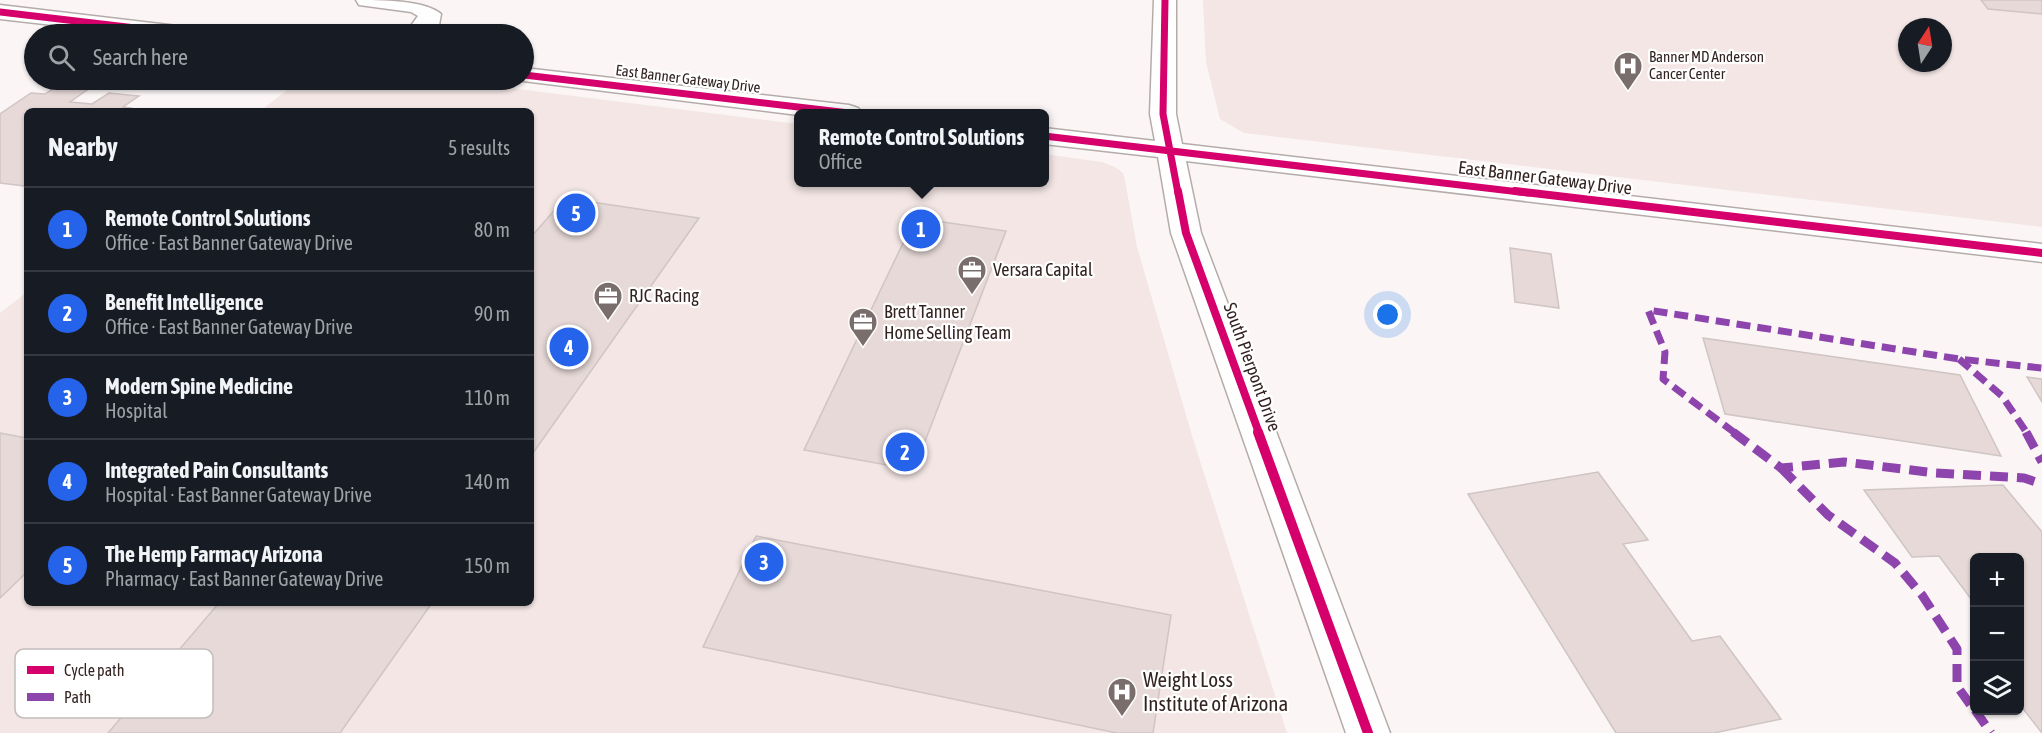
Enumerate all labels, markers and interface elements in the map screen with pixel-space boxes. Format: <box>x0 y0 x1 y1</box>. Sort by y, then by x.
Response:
north arrow <box>1898 18 1952 72</box>
search box <box>24 24 534 90</box>
icon: search <box>45 41 78 74</box>
text: Search here <box>93 44 188 70</box>
place label: Banner MD Anderson Cancer Center <box>1649 48 1764 82</box>
hospital icon: Banner MD Anderson Cancer Center <box>1612 50 1644 92</box>
street label: East Banner Gateway Drive <box>615 61 762 96</box>
popup <box>794 109 1049 187</box>
text: Remote Control Solutions <box>819 124 1024 150</box>
text: Nearby <box>48 132 118 162</box>
text: 5 results <box>448 136 510 159</box>
text: Office <box>819 150 862 173</box>
street label: East Banner Gateway Drive <box>1457 156 1633 199</box>
pin: 5 <box>556 190 596 236</box>
text: Remote Control Solutions <box>105 205 310 231</box>
pin: 1 <box>902 206 940 252</box>
text: 1 <box>63 218 72 241</box>
text: 80 m <box>474 218 510 241</box>
text: Office · East Banner Gateway Drive <box>105 231 353 254</box>
office icon: Versara Capital <box>956 254 988 296</box>
place label: Versara Capital <box>993 259 1093 280</box>
office icon: RJC Racing <box>592 280 624 322</box>
place label: RJC Racing <box>629 285 699 306</box>
text: Benefit Intelligence <box>105 289 263 315</box>
street label: South Pierpont Drive <box>1219 300 1286 434</box>
your location <box>1373 300 1402 329</box>
place label: Brett Tanner Home Selling Team <box>884 301 1011 343</box>
text: 2 <box>63 302 72 325</box>
text: 90 m <box>474 302 510 325</box>
office icon: Brett Tanner Home Selling Team <box>847 306 879 348</box>
text: Office · East Banner Gateway Drive <box>105 315 353 338</box>
pin: 4 <box>550 324 588 370</box>
text: Modern Spine Medicine <box>105 373 293 399</box>
text: 3 <box>63 386 72 409</box>
text: 110 m <box>465 386 510 409</box>
text: Hospital <box>105 399 168 422</box>
pin: 2 <box>886 430 924 474</box>
text: Integrated Pain Consultants <box>105 457 328 483</box>
text: 4 <box>63 470 72 493</box>
text: 140 m <box>465 470 510 493</box>
text: Hospital · East Banner Gateway Drive <box>105 483 372 506</box>
pin: 3 <box>744 540 783 584</box>
text: The Hemp Farmacy Arizona <box>105 541 323 567</box>
map controls <box>1970 553 2024 715</box>
button: + <box>1970 553 2024 607</box>
text: 5 <box>63 554 72 577</box>
text: 150 m <box>465 554 510 577</box>
text: Pharmacy · East Banner Gateway Drive <box>105 567 383 590</box>
button: − <box>1970 607 2024 661</box>
legend <box>15 649 213 718</box>
text: Cycle path <box>64 661 124 680</box>
button: layers <box>1970 661 2024 715</box>
place label: Weight Loss Institute of Arizona <box>1143 667 1288 715</box>
hospital icon: Weight Loss Institute of Arizona <box>1106 676 1138 718</box>
text: Path <box>64 688 91 706</box>

